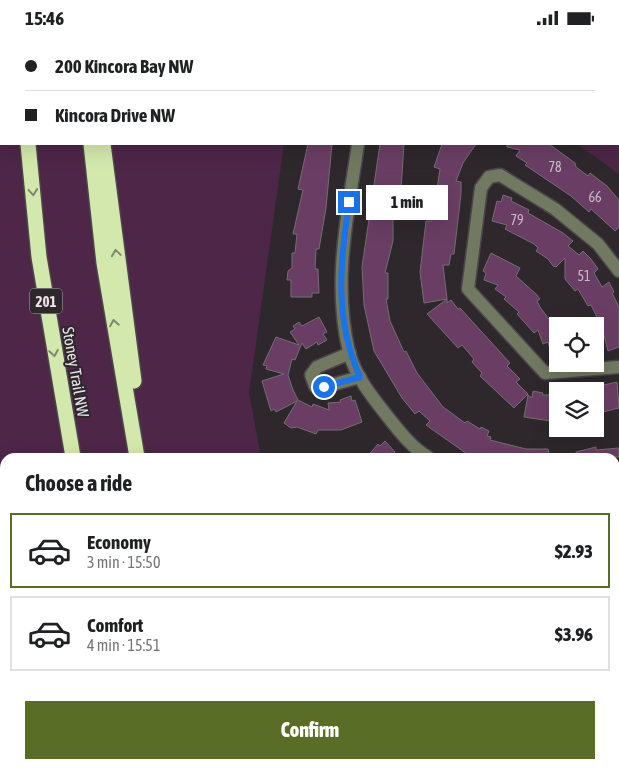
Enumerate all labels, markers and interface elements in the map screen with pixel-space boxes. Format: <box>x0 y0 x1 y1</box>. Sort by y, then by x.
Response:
text: 15:46 <box>25 7 64 29</box>
text: 200 Kincora Bay NW <box>55 55 193 77</box>
text: Kincora Drive NW <box>55 104 175 126</box>
house number: 78 <box>548 159 562 175</box>
callout: 1 min <box>366 185 449 219</box>
one-way arrow <box>27 189 38 197</box>
house number: 66 <box>588 189 602 205</box>
route end <box>338 191 360 213</box>
text: 1 min <box>391 193 423 211</box>
house number: 79 <box>510 212 524 228</box>
one-way arrow <box>112 248 122 257</box>
house number: 51 <box>577 268 591 284</box>
road number: 201 <box>30 289 62 313</box>
map controls <box>549 317 604 437</box>
button: locate <box>549 317 604 372</box>
one-way arrow <box>109 319 120 327</box>
street label: Stoney Trail NW <box>58 325 93 419</box>
one-way arrow <box>49 349 59 358</box>
route start <box>313 376 335 398</box>
button: layers <box>549 382 604 437</box>
text: Choose a ride <box>25 470 132 496</box>
icon: car <box>27 528 72 573</box>
text: Economy <box>87 531 151 553</box>
text: $2.93 <box>555 540 593 562</box>
text: 3 min · 15:50 <box>87 553 160 571</box>
icon: car <box>27 611 72 656</box>
text: Comfort <box>87 614 143 636</box>
text: $3.96 <box>555 623 593 645</box>
text: 4 min · 15:51 <box>87 636 160 654</box>
button: Confirm <box>25 701 595 759</box>

